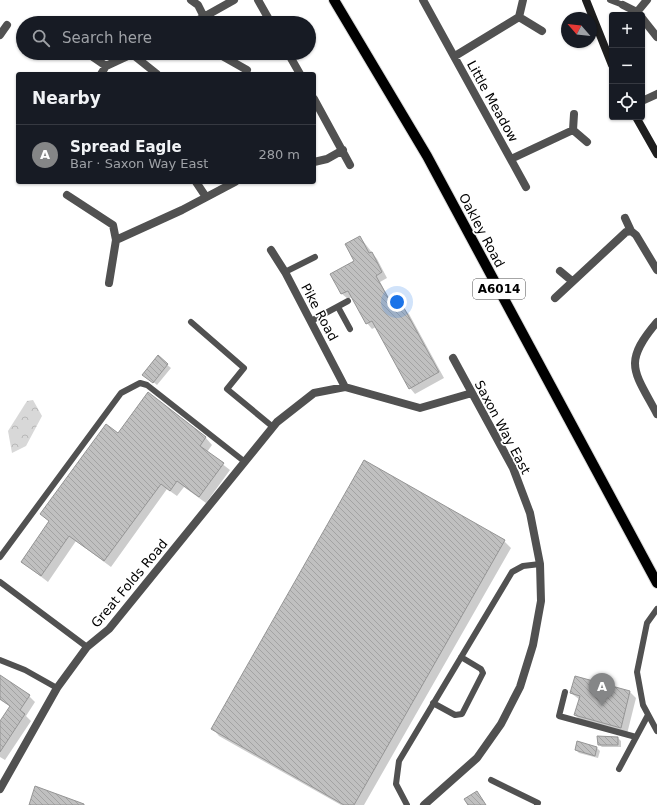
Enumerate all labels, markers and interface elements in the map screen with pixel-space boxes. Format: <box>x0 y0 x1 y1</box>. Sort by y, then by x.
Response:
north arrow <box>561 12 597 48</box>
map controls <box>609 12 645 120</box>
button: + <box>609 12 645 48</box>
search box <box>16 16 316 60</box>
icon: search <box>30 27 52 49</box>
text: Search here <box>62 29 152 47</box>
button: − <box>609 48 645 84</box>
street label: Little Meadow <box>464 58 521 145</box>
button: locate <box>609 84 645 120</box>
text: Nearby <box>32 88 101 108</box>
text: Spread Eagle <box>70 138 182 156</box>
text: A <box>40 147 50 162</box>
text: 280 m <box>258 147 300 162</box>
text: Bar · Saxon Way East <box>70 156 208 171</box>
street label: Oakley Road <box>456 191 507 270</box>
road number: A6014 <box>473 279 525 299</box>
street label: Pike Road <box>298 281 341 344</box>
your location <box>387 292 407 312</box>
street label: Saxon Way East <box>472 378 534 477</box>
street label: Great Folds Road <box>88 536 171 631</box>
pin: A <box>589 673 615 706</box>

